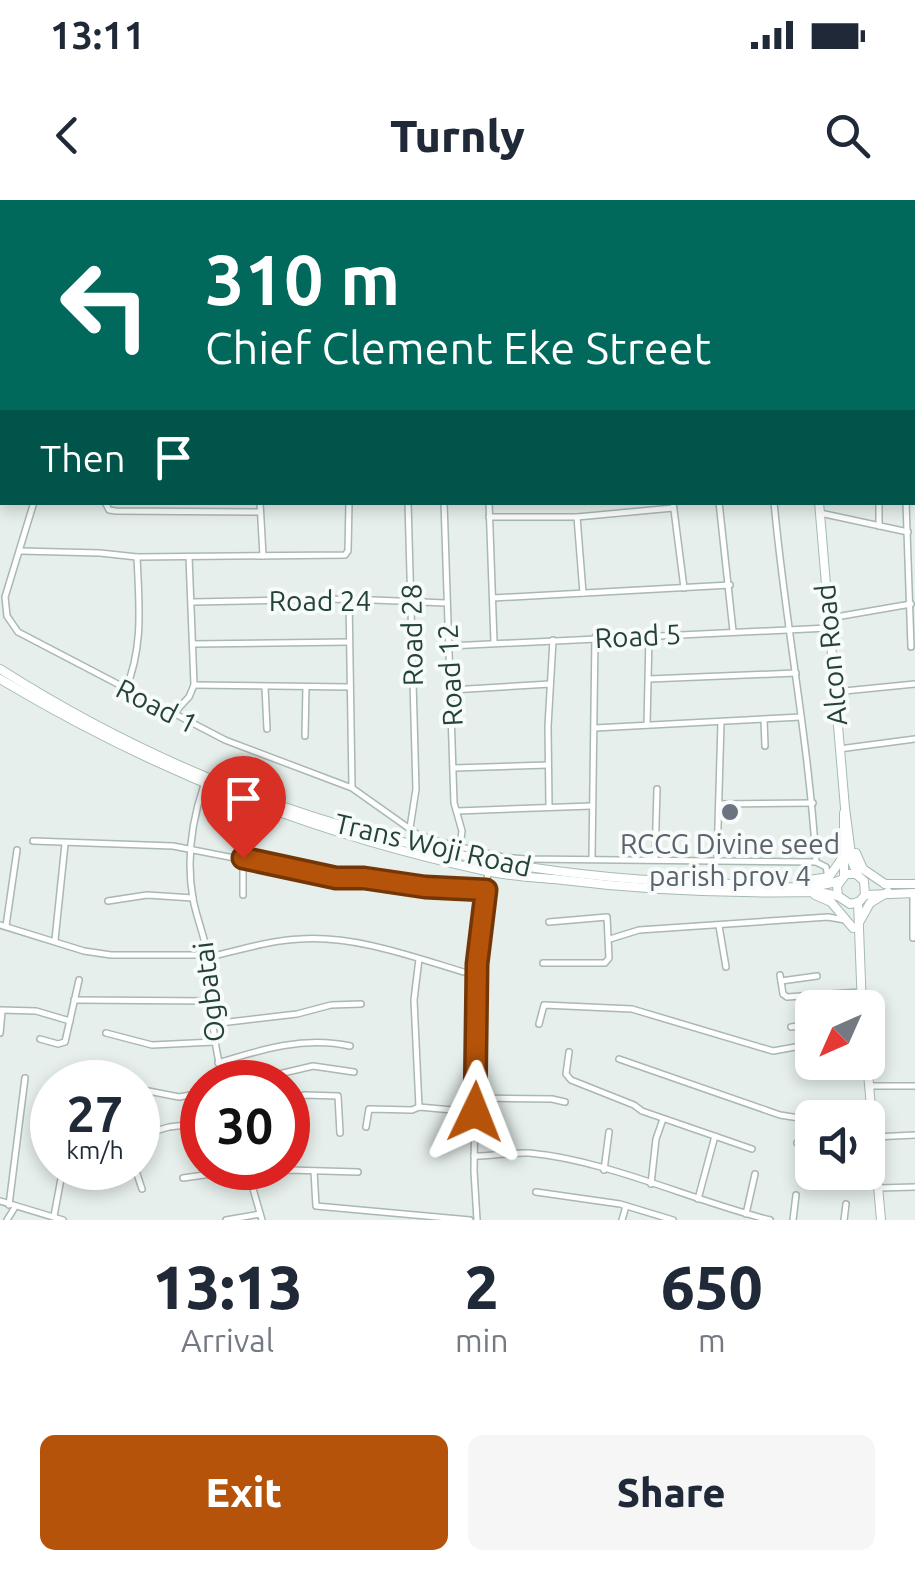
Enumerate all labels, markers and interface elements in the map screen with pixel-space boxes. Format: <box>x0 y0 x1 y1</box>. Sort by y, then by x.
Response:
text: 13:11 <box>50 14 145 56</box>
icon: back <box>40 108 95 163</box>
icon: search <box>820 108 875 163</box>
text: Turnly <box>390 110 525 161</box>
icon: left <box>40 240 170 370</box>
text: 310 m <box>205 240 400 318</box>
text: Chief Clement Eke Street <box>205 322 711 373</box>
icon: arrive <box>146 430 201 485</box>
text: Then <box>40 437 126 479</box>
street label: Road 28 <box>395 583 428 687</box>
street label: Alcon Road <box>809 583 852 727</box>
street label: Road 24 <box>269 585 371 616</box>
street label: Road 5 <box>594 618 682 653</box>
street label: Road 12 <box>431 623 468 727</box>
street label: Road 1 <box>112 672 203 739</box>
pin <box>201 756 286 859</box>
icon: arrive <box>216 771 271 826</box>
marker: RCCG Divine seed parish prov 4 <box>719 801 741 823</box>
street label: Trans Woji Road <box>332 807 534 882</box>
place label: RCCG Divine seed parish prov 4 <box>620 828 840 891</box>
street label: Ogbatai <box>187 940 230 1044</box>
north arrow <box>795 990 885 1080</box>
map controls <box>795 990 885 1190</box>
speed limit sign: 30 <box>180 1060 310 1190</box>
position arrow <box>423 1060 527 1164</box>
text: 27 <box>67 1085 123 1141</box>
button: sound <box>795 1100 885 1190</box>
text: km/h <box>66 1136 124 1164</box>
text: 13:13 <box>152 1253 303 1320</box>
text: 2 <box>465 1253 499 1320</box>
text: 650 <box>661 1253 763 1320</box>
text: Arrival <box>181 1322 274 1358</box>
text: min <box>455 1322 509 1358</box>
text: m <box>698 1322 726 1358</box>
button: Exit <box>40 1435 448 1550</box>
button: Share <box>468 1435 875 1550</box>

